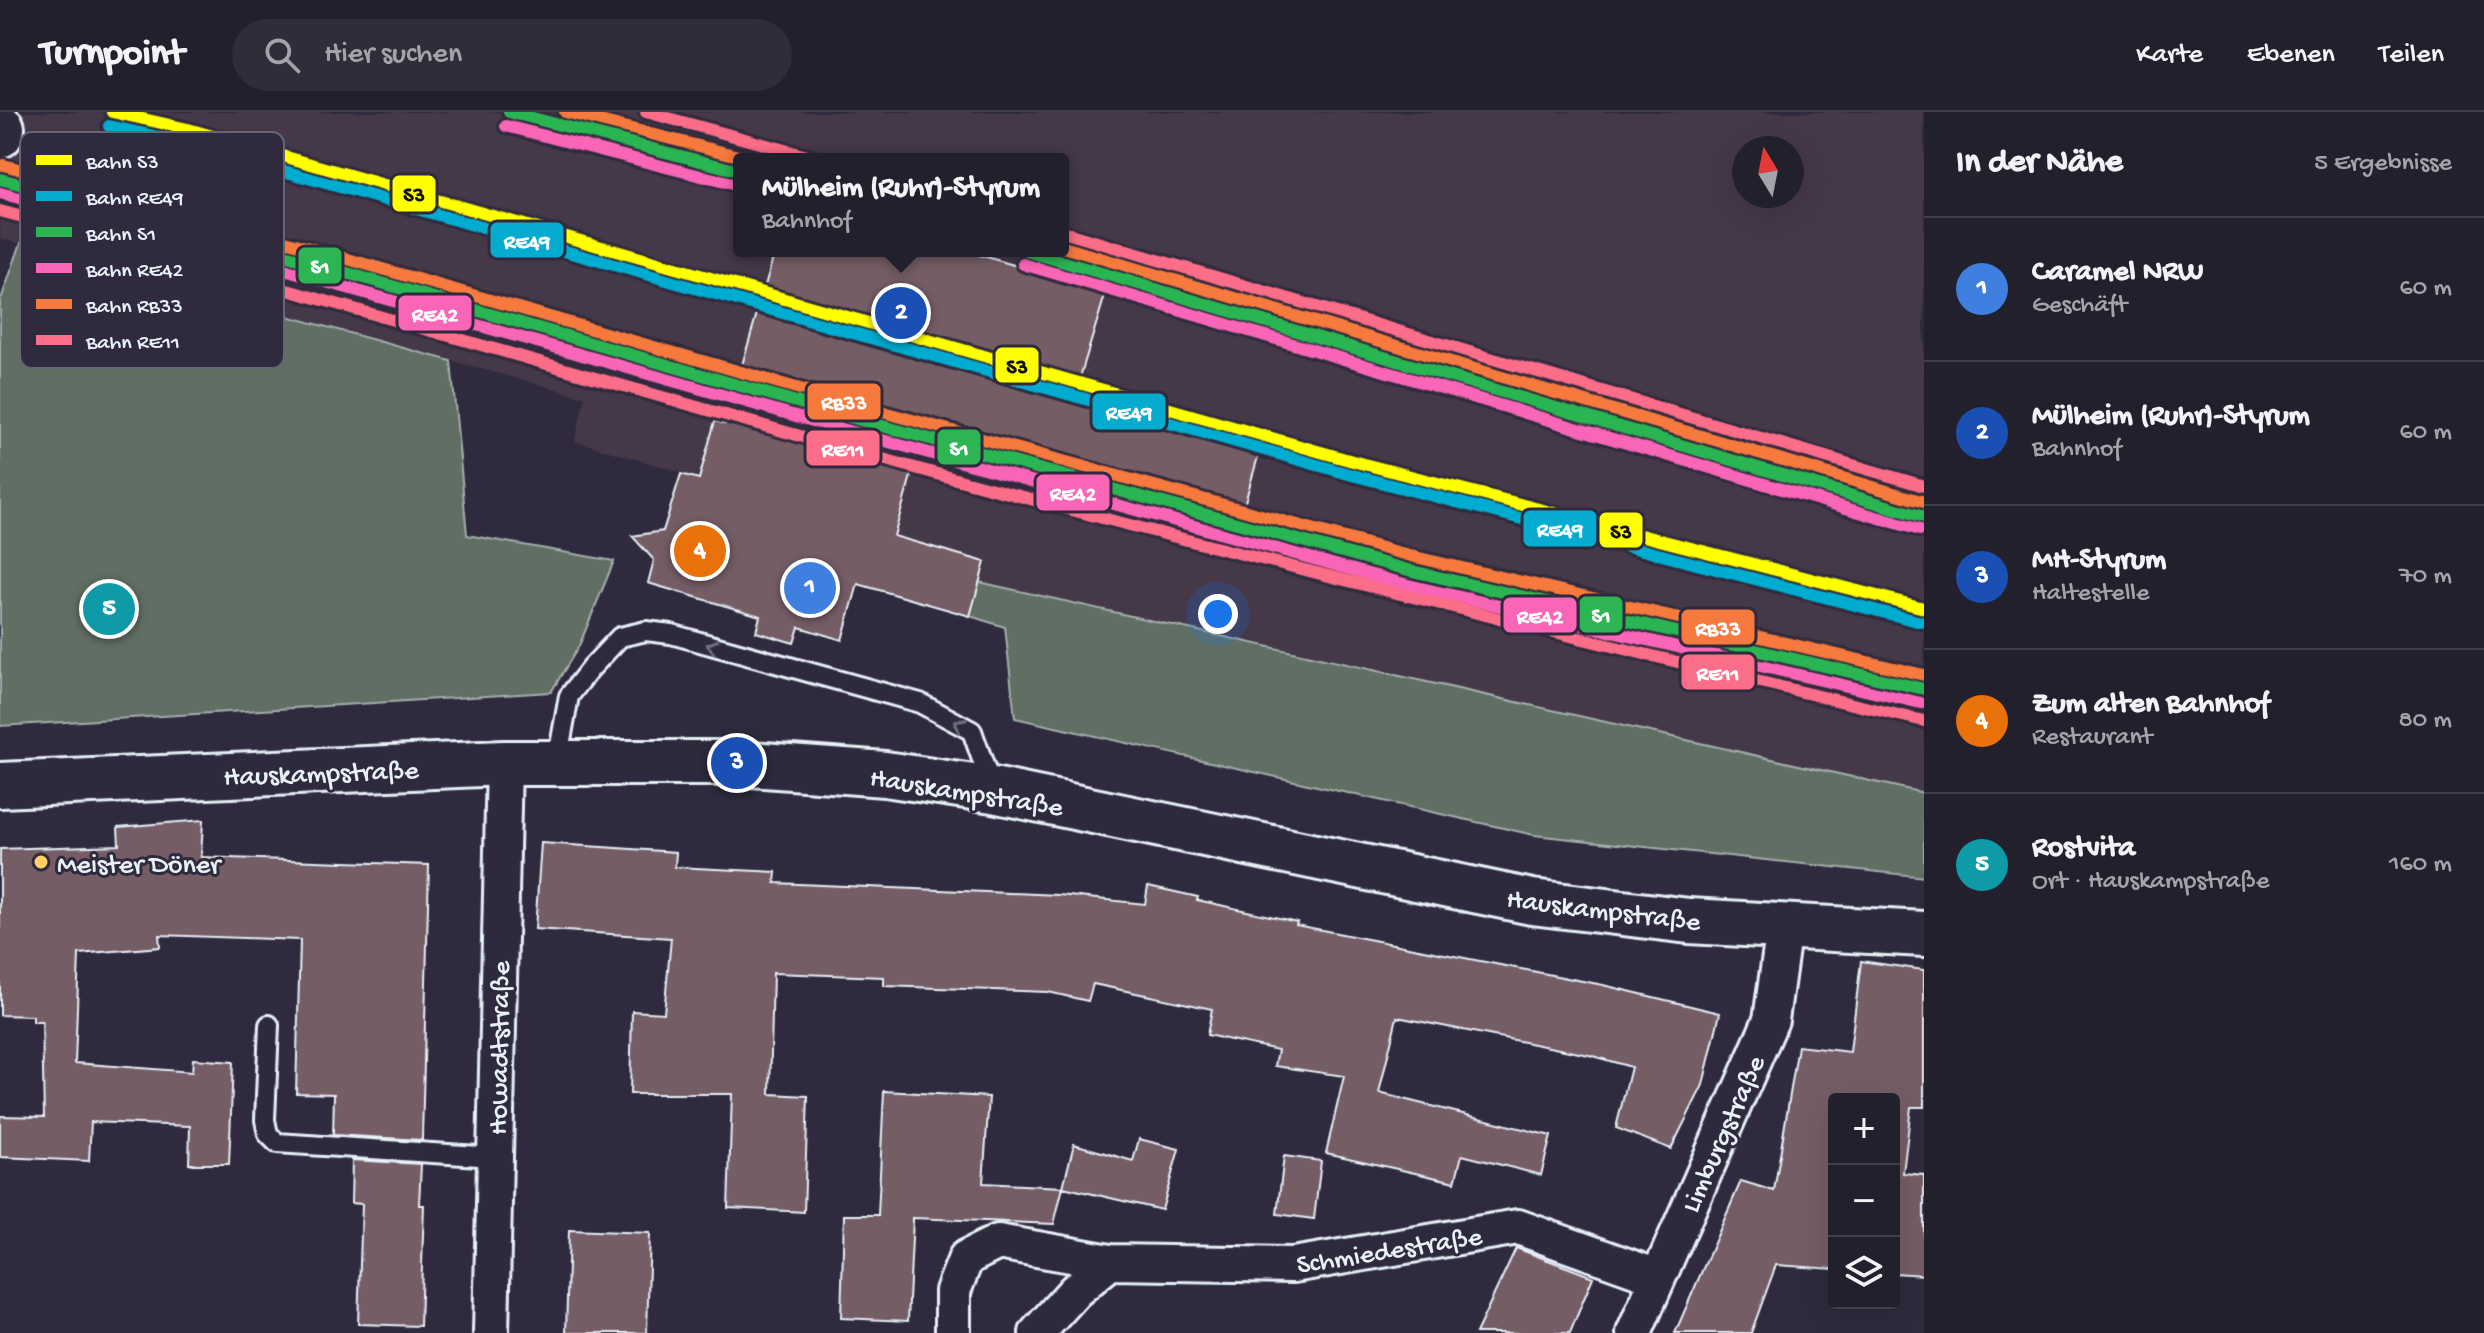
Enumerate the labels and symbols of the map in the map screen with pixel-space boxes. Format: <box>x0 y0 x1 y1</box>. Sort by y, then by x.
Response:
legend <box>20 132 284 368</box>
north arrow <box>1732 136 1804 208</box>
text: Bahn S3 <box>85 151 159 177</box>
line badge: S3 <box>391 174 437 213</box>
text: S3 <box>403 184 425 210</box>
text: Bahn RE49 <box>85 187 184 213</box>
line badge: RE49 <box>489 221 565 259</box>
text: Bahn S1 <box>85 223 156 249</box>
text: RE49 <box>503 231 550 257</box>
line badge: S1 <box>297 246 343 285</box>
text: S1 <box>310 256 330 282</box>
text: Bahn RE42 <box>85 259 184 285</box>
pin: 2 <box>875 283 927 343</box>
line badge: RE42 <box>397 294 473 332</box>
text: Bahn RB33 <box>85 295 183 321</box>
text: RE42 <box>411 304 458 330</box>
text: Bahn RE11 <box>85 331 180 357</box>
line badge: S3 <box>994 346 1040 384</box>
text: S3 <box>1006 356 1028 382</box>
line badge: RB33 <box>806 382 882 421</box>
text: RB33 <box>820 392 867 418</box>
line badge: RE49 <box>1091 392 1167 431</box>
text: RE49 <box>1105 402 1152 428</box>
line badge: S1 <box>936 428 982 466</box>
line badge: RE11 <box>805 429 881 467</box>
text: S1 <box>949 438 969 464</box>
text: RE11 <box>820 439 865 465</box>
line badge: RE42 <box>1035 473 1111 512</box>
text: RE42 <box>1049 483 1096 509</box>
line badge: RE49 <box>1522 509 1598 548</box>
line badge: S3 <box>1598 511 1644 549</box>
text: RE49 <box>1536 519 1583 545</box>
pin: 4 <box>674 521 726 581</box>
text: S3 <box>1610 521 1632 547</box>
pin: 1 <box>784 558 836 618</box>
pin: 5 <box>83 579 135 639</box>
your location <box>1198 594 1238 634</box>
line badge: S1 <box>1578 595 1624 634</box>
line badge: RE42 <box>1502 596 1578 634</box>
text: S1 <box>1591 605 1611 631</box>
text: RE42 <box>1516 606 1563 632</box>
line badge: RB33 <box>1680 608 1756 646</box>
text: RB33 <box>1694 618 1741 644</box>
one-way arrow <box>705 639 719 655</box>
line badge: RE11 <box>1680 653 1756 691</box>
text: RE11 <box>1695 663 1740 689</box>
one-way arrow <box>952 718 967 733</box>
pin: 3 <box>711 733 763 793</box>
street label: Hauskampstraße <box>223 756 420 795</box>
street label: Hauskampstraße <box>867 763 1066 826</box>
place label: Meister Döner <box>57 850 222 883</box>
marker: Meister Döner <box>32 853 50 871</box>
street label: Hauskampstraße <box>1504 884 1703 941</box>
street label: Howadtstraße <box>483 960 520 1135</box>
street label: Limburgstraße <box>1676 1051 1775 1219</box>
street label: Schmiedestraße <box>1295 1221 1485 1283</box>

